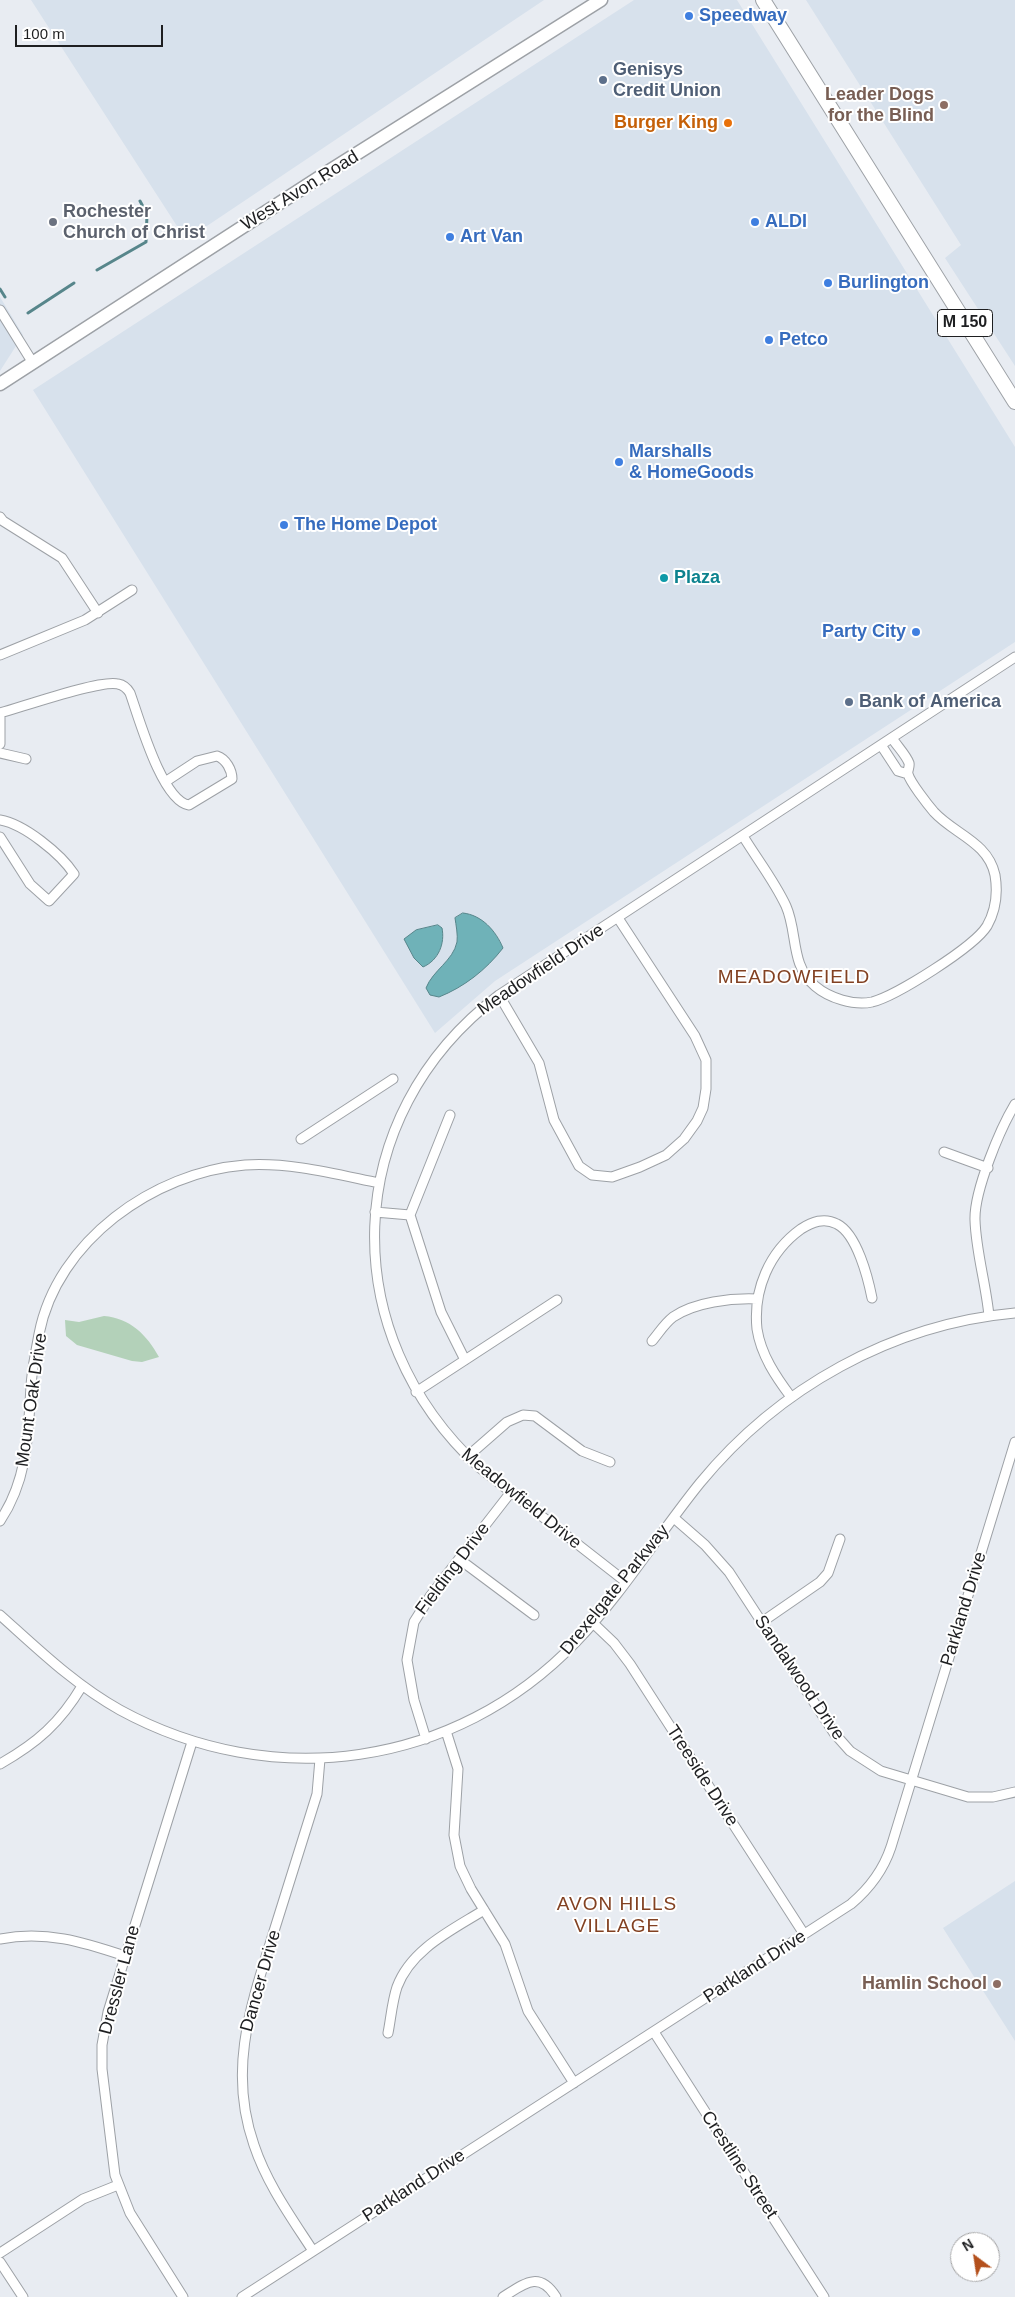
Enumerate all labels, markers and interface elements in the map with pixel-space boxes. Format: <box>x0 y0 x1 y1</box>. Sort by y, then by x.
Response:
place label: Speedway <box>699 5 787 27</box>
marker: Speedway <box>683 10 695 22</box>
scale bar <box>18 15 165 47</box>
text: 100 m <box>23 25 65 42</box>
place label: Genisys Credit Union <box>613 59 721 102</box>
marker: Genisys Credit Union <box>597 74 609 86</box>
place label: Leader Dogs for the Blind <box>825 84 934 126</box>
marker: Leader Dogs for the Blind <box>938 99 950 111</box>
place label: Burger King <box>614 112 718 134</box>
marker: Burger King <box>722 117 734 129</box>
street label: West Avon Road <box>237 146 363 236</box>
place label: Rochester Church of Christ <box>63 201 205 243</box>
place label: ALDI <box>765 211 807 233</box>
marker: Rochester Church of Christ <box>47 216 59 228</box>
marker: ALDI <box>749 216 761 228</box>
place label: Art Van <box>460 226 523 248</box>
marker: Art Van <box>444 231 456 243</box>
place label: Burlington <box>838 272 929 294</box>
marker: Burlington <box>822 277 834 289</box>
road number: M 150 <box>938 309 992 336</box>
place label: Petco <box>779 329 828 351</box>
marker: Petco <box>763 334 775 346</box>
place label: Marshalls & HomeGoods <box>629 441 754 484</box>
marker: Marshalls & HomeGoods <box>613 456 625 468</box>
place label: The Home Depot <box>294 514 437 536</box>
marker: The Home Depot <box>278 519 290 531</box>
place label: Plaza <box>674 567 720 589</box>
marker: Plaza <box>658 572 670 584</box>
place label: Party City <box>822 621 906 643</box>
marker: Party City <box>910 626 922 638</box>
place label: Bank of America <box>859 691 1001 713</box>
marker: Bank of America <box>843 696 855 708</box>
street label: Meadowfield Drive <box>474 920 608 1020</box>
district label: MEADOWFIELD <box>716 967 872 989</box>
street label: Mount Oak Drive <box>12 1332 52 1468</box>
street label: Meadowfield Drive <box>457 1444 585 1554</box>
street label: Fielding Drive <box>411 1519 495 1619</box>
street label: Drexelgate Parkway <box>556 1521 674 1659</box>
street label: Parkland Drive <box>936 1549 992 1669</box>
street label: Sandalwood Drive <box>749 1611 849 1745</box>
street label: Treeside Drive <box>661 1721 743 1831</box>
district label: AVON HILLS VILLAGE <box>555 1894 679 1938</box>
street label: Dressler Lane <box>95 1923 145 2037</box>
street label: Parkland Drive <box>700 1926 810 2008</box>
street label: Dancer Drive <box>236 1928 286 2034</box>
place label: Hamlin School <box>862 1973 987 1995</box>
marker: Hamlin School <box>991 1978 1003 1990</box>
street label: Crestline Street <box>696 2107 782 2223</box>
street label: Parkland Drive <box>359 2145 469 2227</box>
north arrow <box>950 2232 1000 2282</box>
text: N <box>959 2236 976 2254</box>

